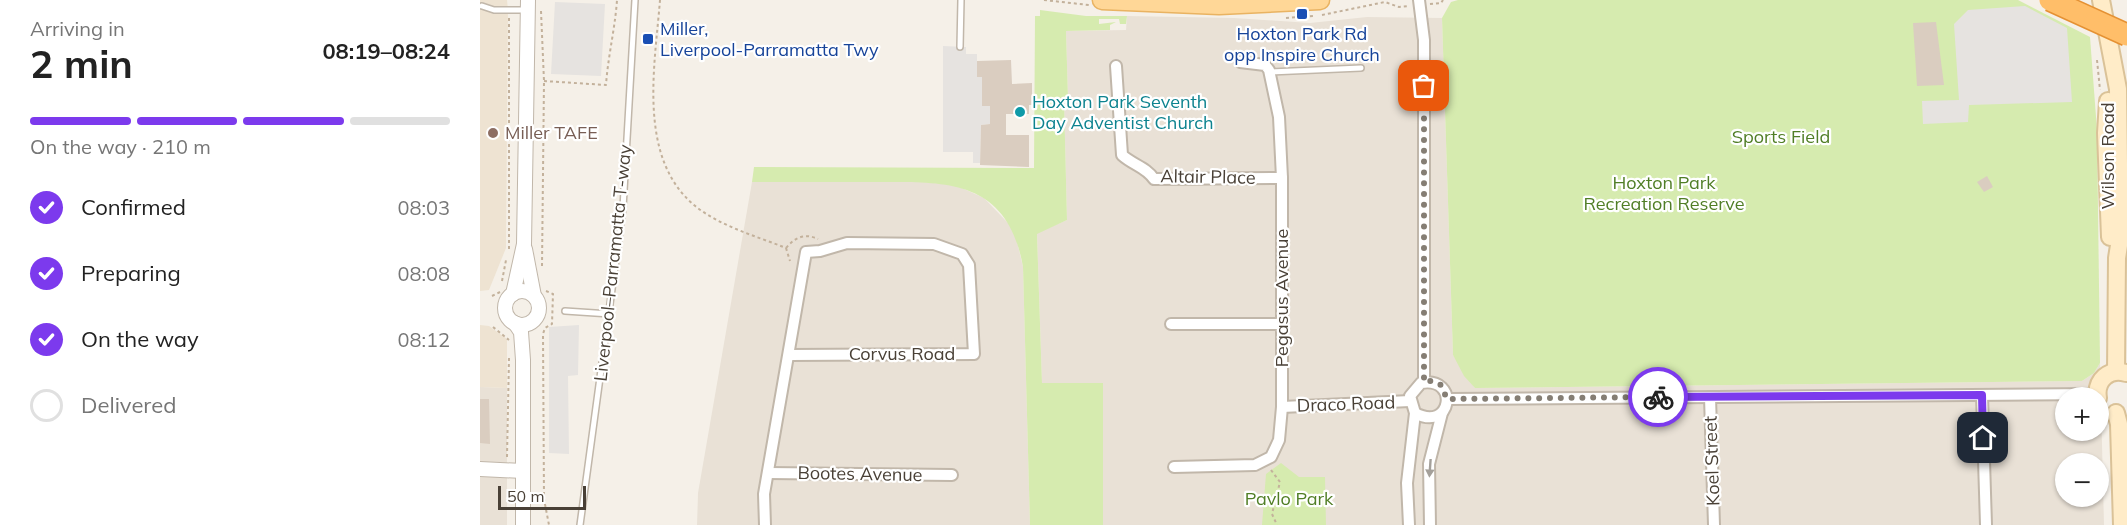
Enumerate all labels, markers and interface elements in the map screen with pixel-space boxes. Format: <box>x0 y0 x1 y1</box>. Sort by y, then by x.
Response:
marker: Hoxton Park Rd opp Inspire Church <box>1295 7 1309 21</box>
text: Arriving in <box>30 16 125 41</box>
place label: Miller, Liverpool-Parramatta Twy <box>660 17 879 61</box>
place label: Hoxton Park Rd opp Inspire Church <box>1224 22 1380 66</box>
marker: Miller, Liverpool-Parramatta Twy <box>641 32 655 46</box>
text: 08:19–08:24 <box>322 37 450 65</box>
text: 2 min <box>30 39 133 88</box>
pin <box>1398 60 1449 111</box>
icon: bag <box>1407 69 1440 102</box>
place label: Hoxton Park Seventh Day Adventist Church <box>1032 90 1214 134</box>
street label: Wilson Road <box>2096 102 2119 210</box>
marker: Hoxton Park Seventh Day Adventist Church <box>1013 105 1027 119</box>
place label: Miller TAFE <box>505 121 598 144</box>
park label: Sports Field <box>1732 125 1830 148</box>
marker: Miller TAFE <box>486 126 500 140</box>
text: On the way · 210 m <box>30 134 211 159</box>
street label: Liverpool–Parramatta T-way <box>589 143 636 383</box>
street label: Altair Place <box>1160 164 1256 189</box>
park label: Hoxton Park Recreation Reserve <box>1583 171 1745 215</box>
icon: check <box>30 191 63 224</box>
text: Confirmed <box>81 193 186 221</box>
text: 08:03 <box>397 195 450 220</box>
street label: Pegasus Avenue <box>1270 229 1293 367</box>
icon: check <box>30 257 63 290</box>
text: Preparing <box>81 259 181 287</box>
text: 08:08 <box>397 261 450 286</box>
icon: check <box>30 323 63 356</box>
text: On the way <box>81 325 199 353</box>
text: 08:12 <box>397 327 450 352</box>
street label: Corvus Road <box>849 342 955 365</box>
courier <box>1628 367 1688 427</box>
icon: bike <box>1642 381 1675 414</box>
map controls <box>2055 387 2109 507</box>
button: + <box>2055 387 2109 441</box>
street label: Draco Road <box>1296 390 1396 417</box>
text: Delivered <box>81 391 176 419</box>
pin <box>1957 412 2008 463</box>
street label: Koel Street <box>1698 416 1725 506</box>
icon: home <box>1966 421 1999 454</box>
button: − <box>2055 453 2109 507</box>
one-way arrow <box>1425 459 1434 478</box>
street label: Bootes Avenue <box>797 461 923 486</box>
scale bar <box>498 483 586 510</box>
text: 50 m <box>507 486 544 506</box>
park label: Pavlo Park <box>1245 487 1334 510</box>

